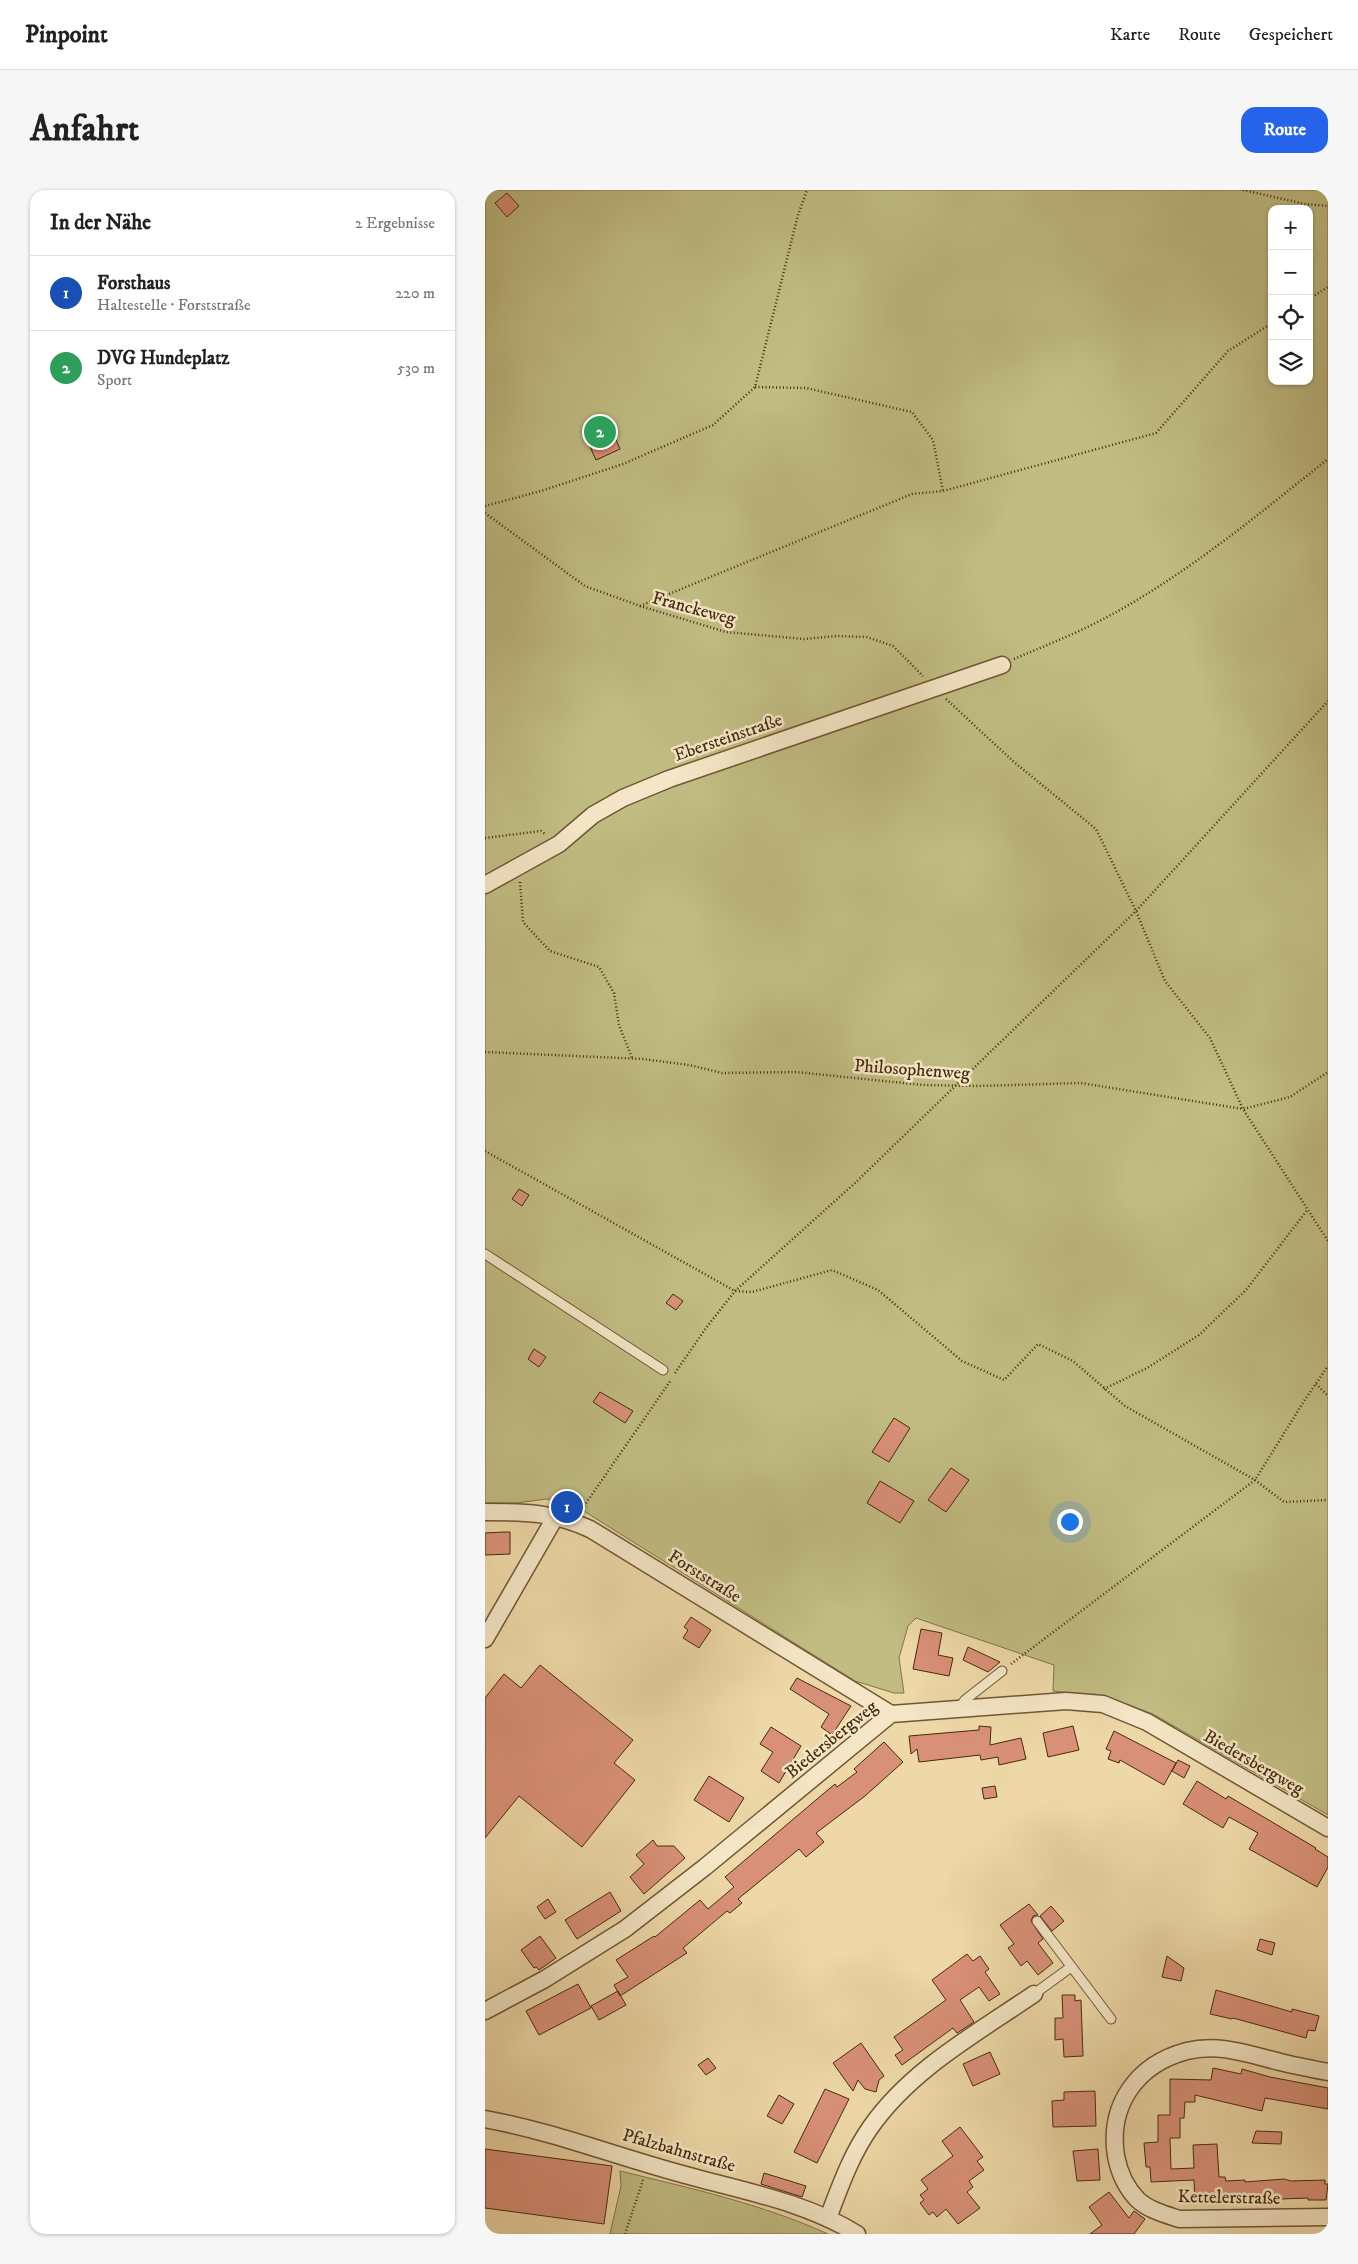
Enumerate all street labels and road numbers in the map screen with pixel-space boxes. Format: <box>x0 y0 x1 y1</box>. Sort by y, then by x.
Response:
street label: Franckeweg <box>650 587 738 631</box>
street label: Ebersteinstraße <box>671 709 785 767</box>
street label: Philosophenweg <box>853 1055 971 1085</box>
street label: Forststraße <box>664 1546 745 1608</box>
street label: Biedersbergweg <box>781 1696 882 1784</box>
street label: Biedersbergweg <box>1200 1725 1308 1800</box>
street label: Pfalzbahnstraße <box>620 2124 738 2178</box>
street label: Kettelerstraße <box>1177 2186 1281 2210</box>

